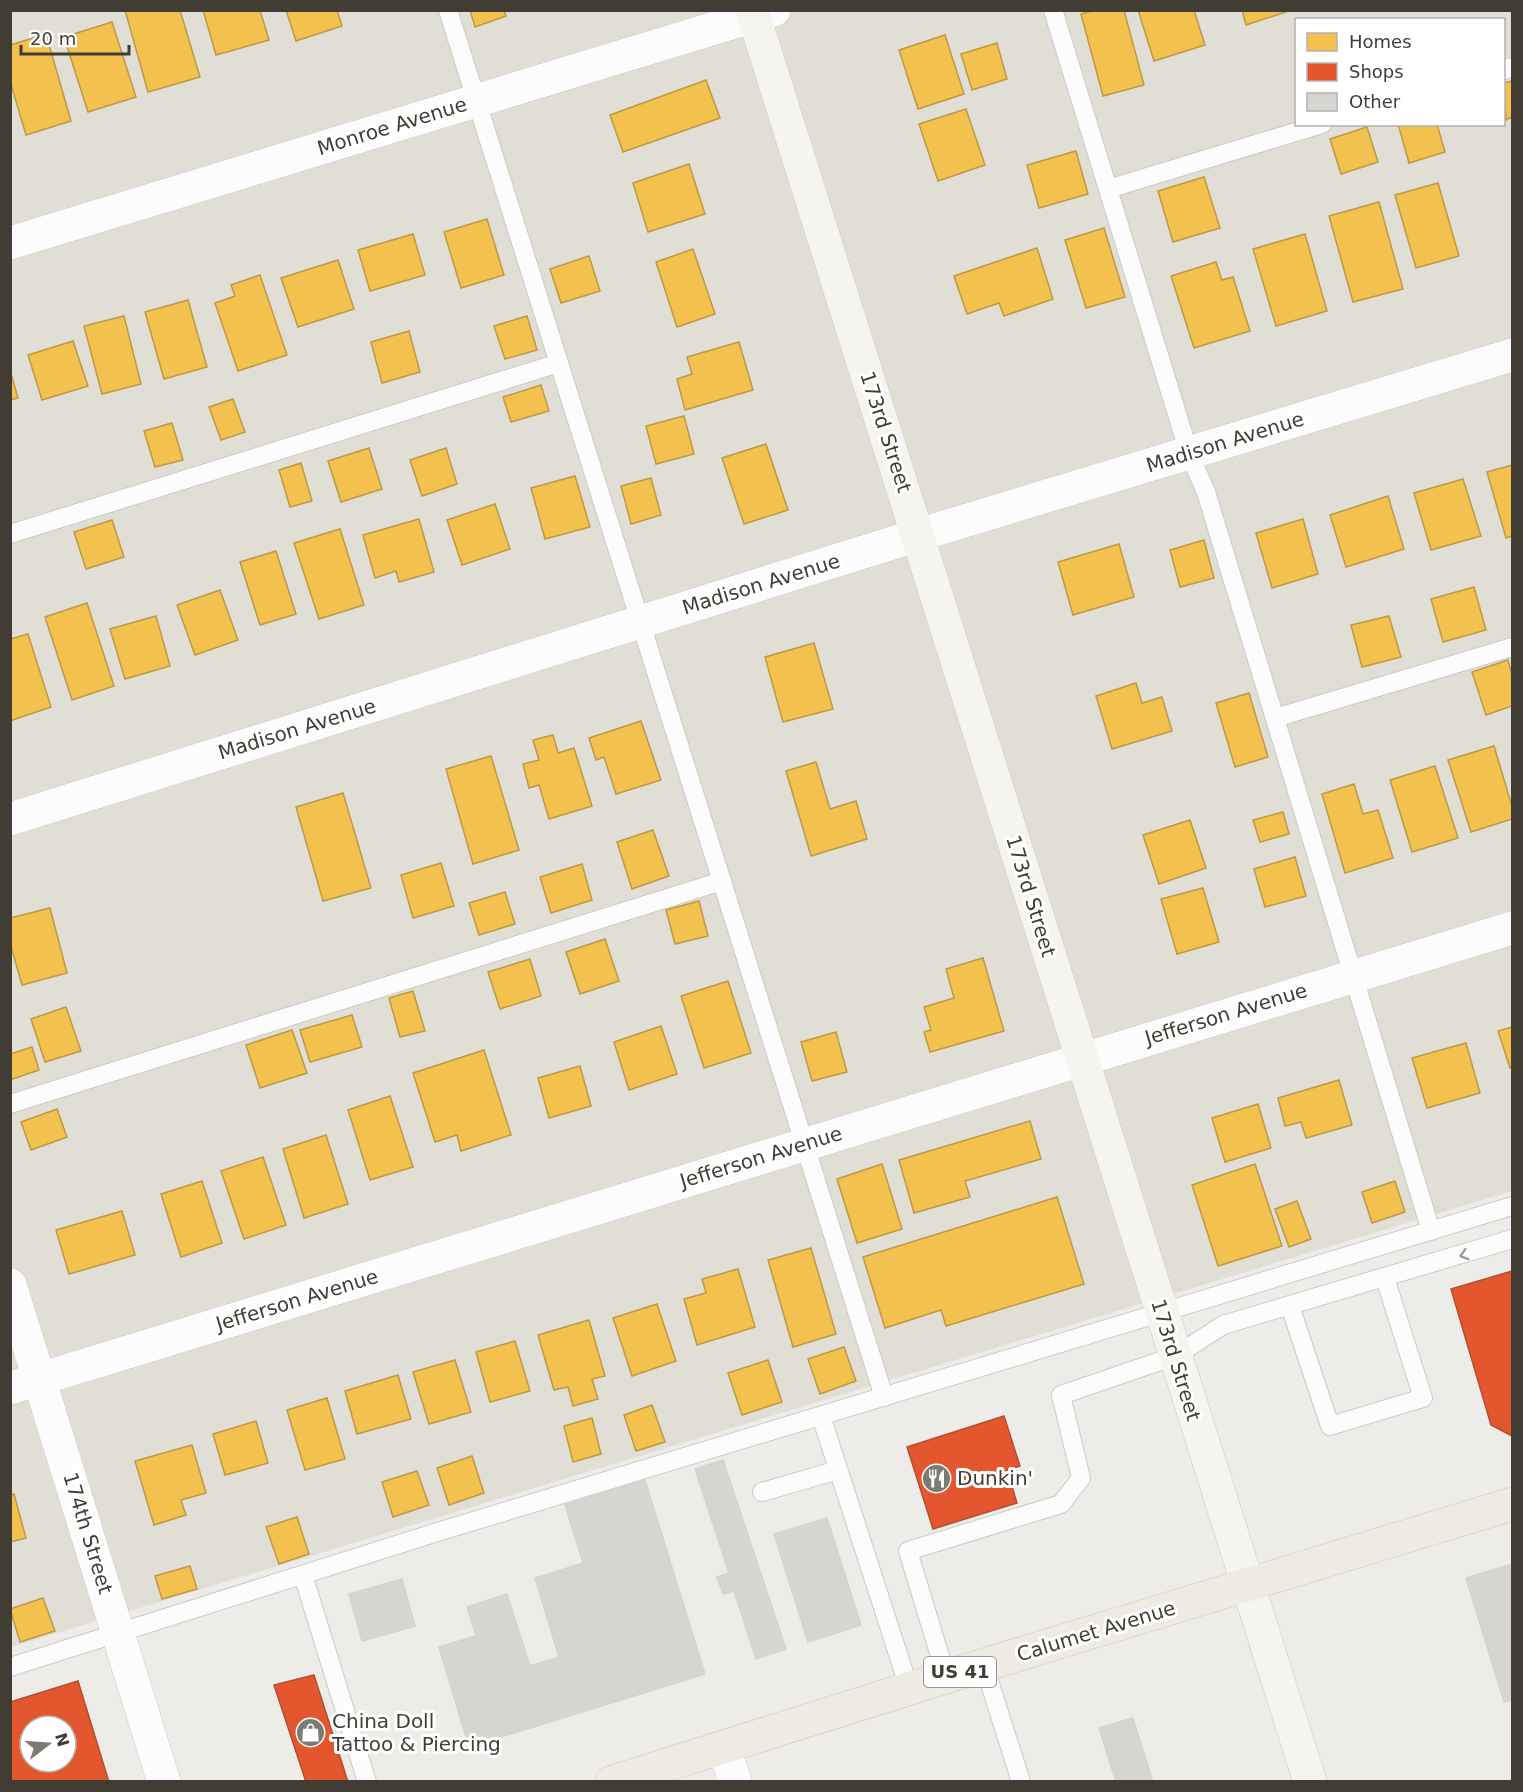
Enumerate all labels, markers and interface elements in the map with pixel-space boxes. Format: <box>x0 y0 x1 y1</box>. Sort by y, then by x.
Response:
scale bar <box>21 18 129 56</box>
legend <box>1295 18 1505 126</box>
text: 20 m <box>30 28 76 49</box>
text: Homes <box>1349 31 1412 52</box>
text: Shops <box>1349 61 1404 82</box>
text: Other <box>1349 91 1401 112</box>
street label: Monroe Avenue <box>314 92 470 160</box>
street label: 173rd Street <box>855 368 917 496</box>
street label: Madison Avenue <box>1143 407 1307 477</box>
street label: Madison Avenue <box>679 549 843 619</box>
street label: Madison Avenue <box>215 694 379 764</box>
street label: 173rd Street <box>1001 832 1061 960</box>
street label: Jefferson Avenue <box>1140 978 1310 1051</box>
street label: Jefferson Avenue <box>675 1121 845 1194</box>
one-way arrow <box>1459 1248 1470 1260</box>
street label: Jefferson Avenue <box>211 1264 381 1337</box>
street label: 173rd Street <box>1146 1296 1206 1424</box>
restaurant icon: Dunkin' <box>920 1462 952 1494</box>
place label: Dunkin' <box>957 1466 1033 1490</box>
street label: 174th Street <box>58 1469 118 1597</box>
street label: Calumet Avenue <box>1014 1595 1178 1667</box>
road number: US 41 <box>924 1657 996 1687</box>
place label: China Doll Tattoo & Piercing <box>331 1709 501 1756</box>
north arrow <box>18 1714 78 1774</box>
shop icon: China Doll Tattoo & Piercing <box>295 1717 327 1749</box>
text: N <box>51 1731 73 1749</box>

